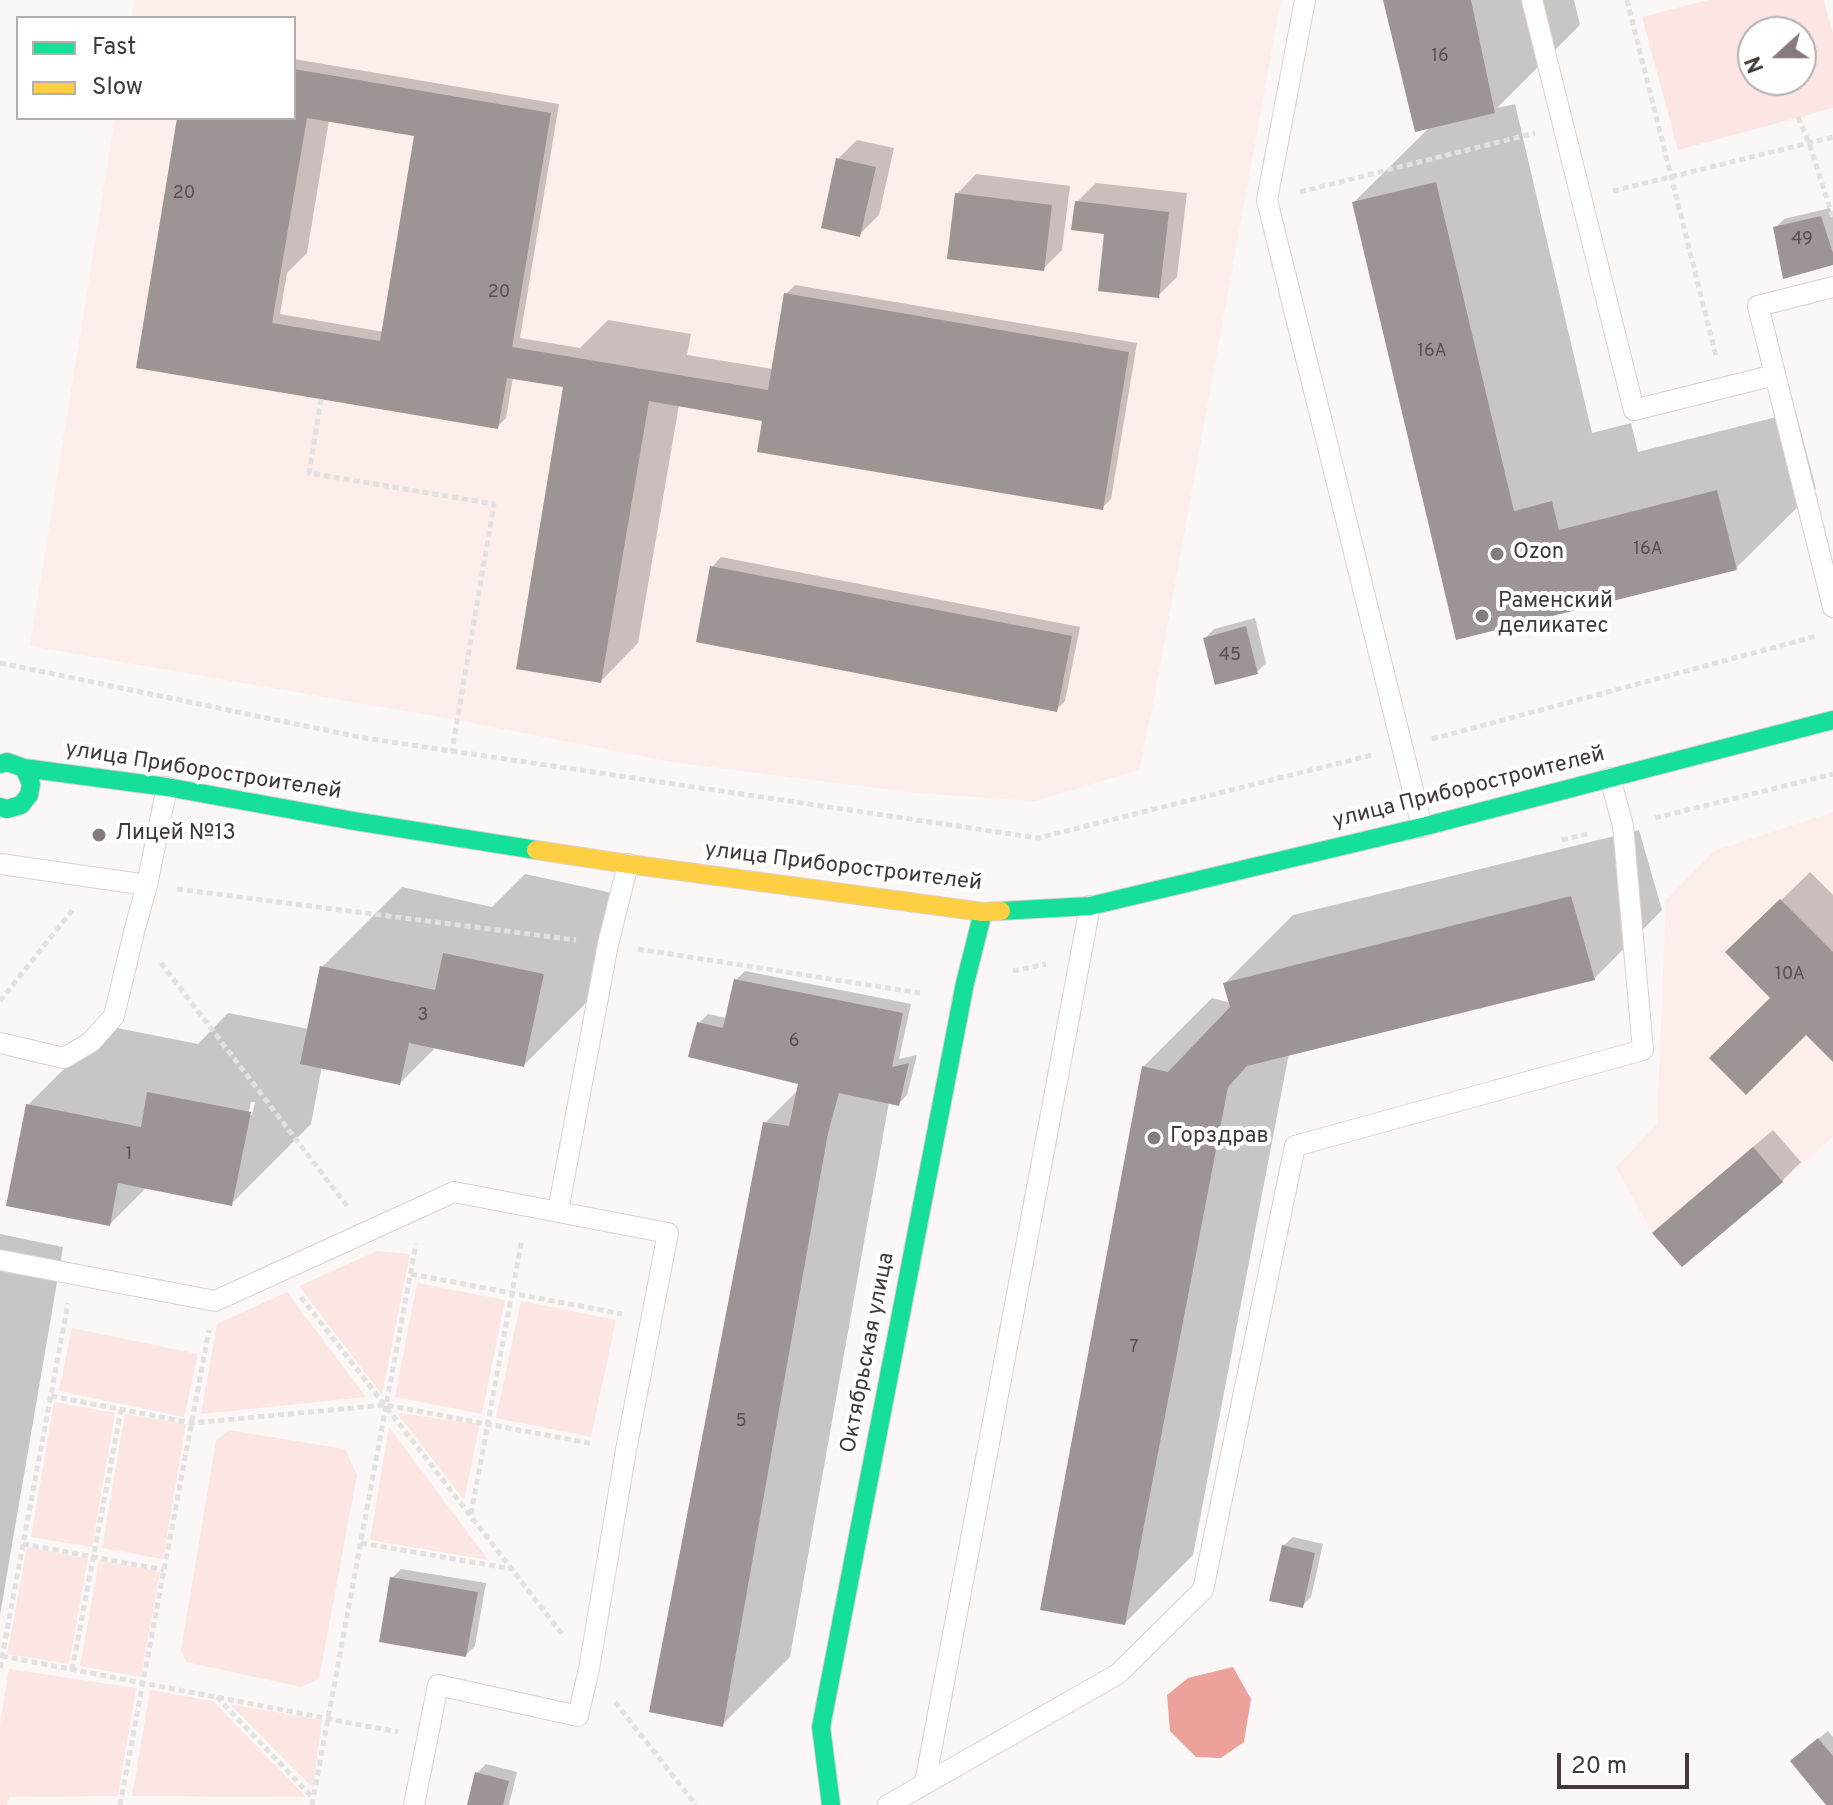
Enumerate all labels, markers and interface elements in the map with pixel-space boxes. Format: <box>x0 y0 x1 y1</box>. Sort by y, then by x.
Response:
legend <box>16 16 296 120</box>
north arrow <box>1737 16 1817 96</box>
text: Fast <box>92 33 136 63</box>
house number: 16 <box>1431 46 1449 68</box>
text: N <box>1741 52 1771 76</box>
text: Slow <box>92 73 143 103</box>
house number: 20 <box>173 183 195 205</box>
house number: 49 <box>1791 229 1813 251</box>
house number: 20 <box>488 282 510 304</box>
house number: 16А <box>1417 341 1447 363</box>
house number: 16А <box>1633 539 1663 561</box>
place label: Ozon <box>1513 541 1564 567</box>
marker: Ozon <box>1488 545 1506 563</box>
place label: Раменский деликатес <box>1498 590 1613 642</box>
marker: Раменский деликатес <box>1473 607 1491 625</box>
house number: 45 <box>1219 645 1241 667</box>
street label: улица Приборостроителей <box>63 737 343 807</box>
street label: улица Приборостроителей <box>1330 742 1608 836</box>
place label: Лицей №13 <box>115 822 236 848</box>
marker: Лицей №13 <box>90 826 108 844</box>
street label: улица Приборостроителей <box>703 838 983 898</box>
house number: 10А <box>1775 964 1805 986</box>
house number: 3 <box>418 1005 428 1027</box>
house number: 6 <box>789 1031 799 1053</box>
place label: Горздрав <box>1170 1125 1269 1151</box>
marker: Горздрав <box>1145 1129 1163 1147</box>
house number: 1 <box>126 1144 132 1166</box>
street label: Октябрьская улица <box>837 1250 901 1456</box>
house number: 7 <box>1129 1337 1139 1359</box>
house number: 5 <box>735 1411 747 1433</box>
scale bar <box>1561 1737 1693 1787</box>
text: 20 m <box>1571 1752 1627 1782</box>

